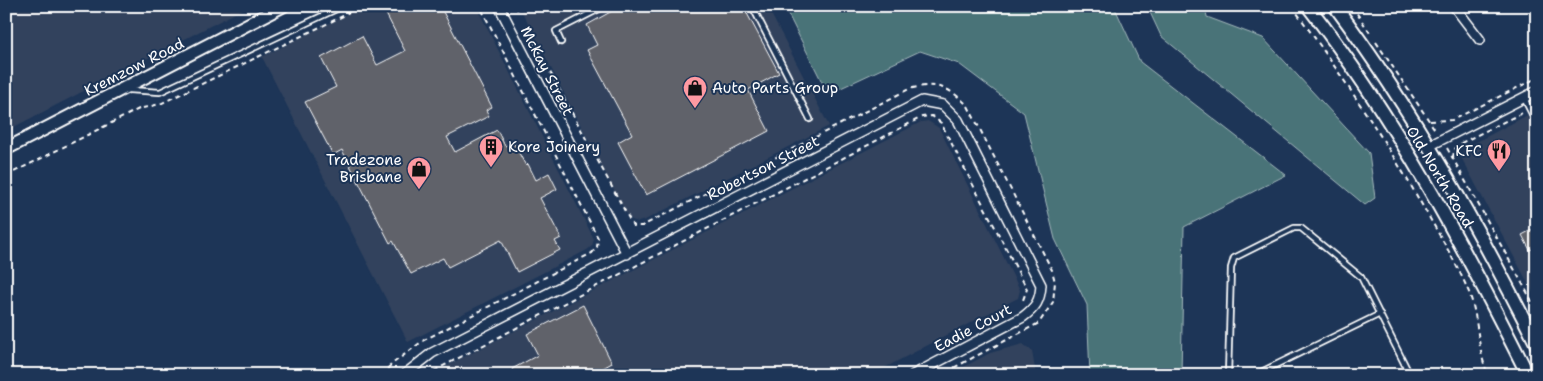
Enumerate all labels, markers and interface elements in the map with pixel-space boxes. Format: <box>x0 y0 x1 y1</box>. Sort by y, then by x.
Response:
street label: McKay Street <box>516 23 578 119</box>
street label: Kremzow Road <box>81 33 188 101</box>
shop icon: Auto Parts Group <box>682 75 708 109</box>
place label: Auto Parts Group <box>712 78 838 98</box>
street label: Old North Road <box>1402 122 1478 232</box>
street label: Robertson Street <box>703 131 823 205</box>
building icon: Kore Joinery <box>478 134 504 168</box>
place label: Kore Joinery <box>508 137 600 157</box>
restaurant icon: KFC <box>1486 138 1512 172</box>
place label: KFC <box>1455 141 1482 161</box>
place label: Tradezone Brisbane <box>326 150 402 187</box>
shop icon: Tradezone Brisbane <box>406 156 432 190</box>
street label: Eadie Court <box>931 299 1015 357</box>

